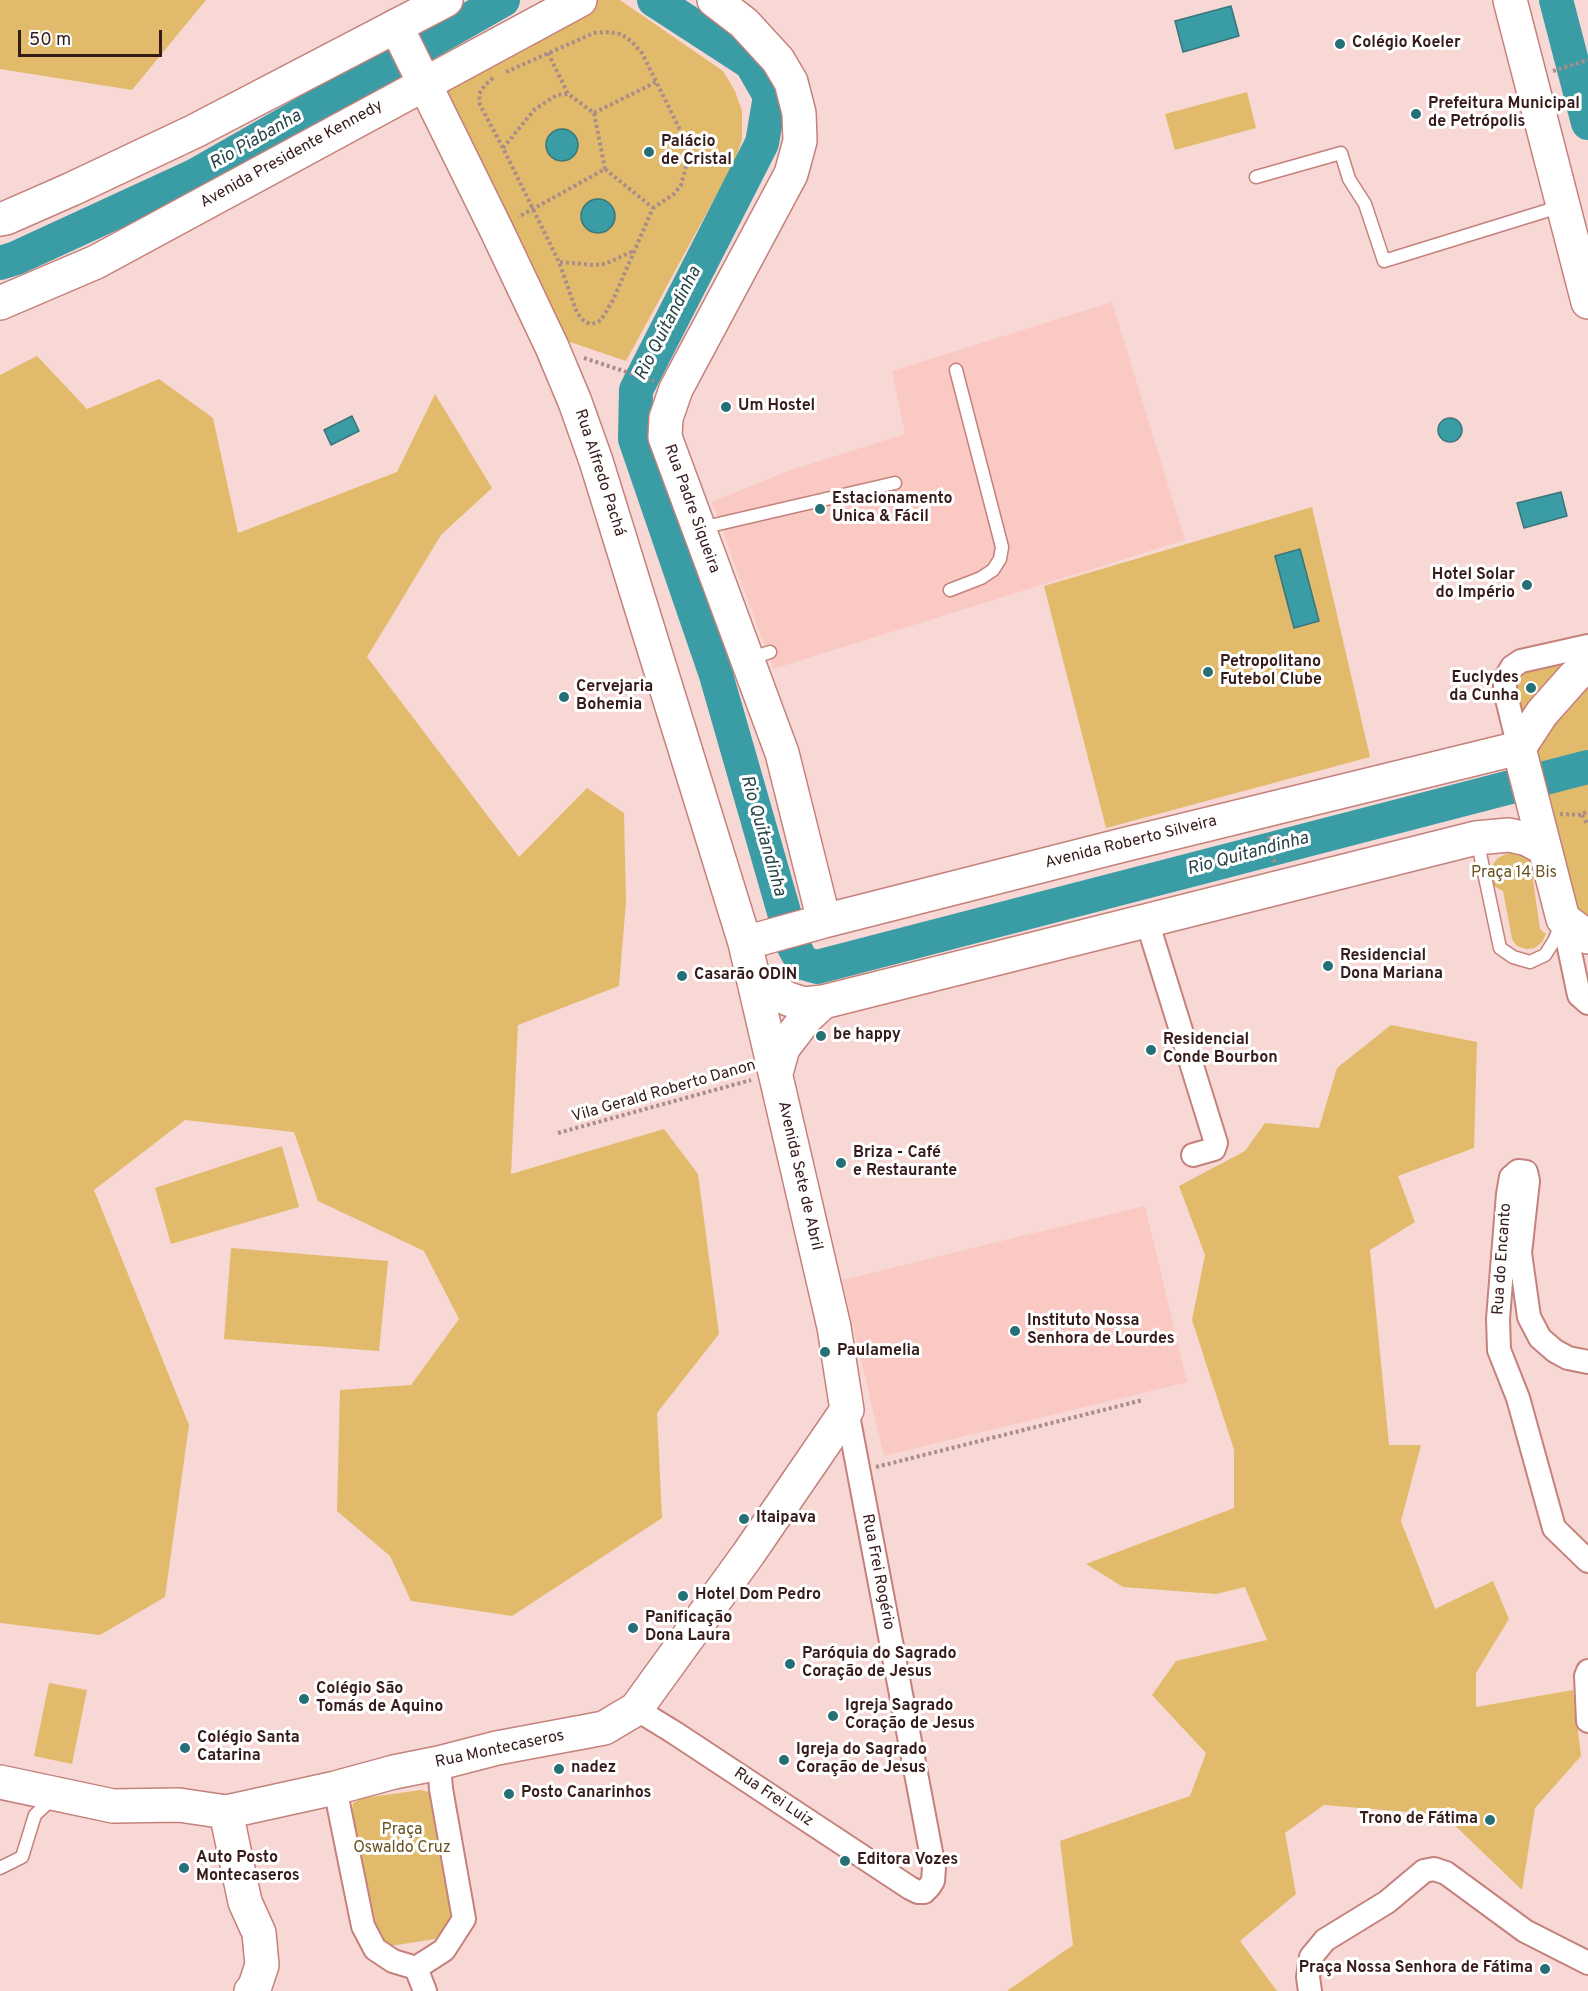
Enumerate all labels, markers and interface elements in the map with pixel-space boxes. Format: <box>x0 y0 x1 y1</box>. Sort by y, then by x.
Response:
scale bar <box>21 18 165 56</box>
text: 50 m <box>29 29 71 52</box>
place label: Colégio Koeler <box>1352 34 1461 54</box>
marker: Colégio Koeler <box>1333 37 1347 51</box>
place label: Prefeitura Municipal de Petrópolis <box>1428 95 1580 133</box>
street label: Avenida Presidente Kennedy <box>197 97 387 213</box>
water label: Rio Piabanha <box>206 106 306 176</box>
marker: Prefeitura Municipal de Petrópolis <box>1409 107 1423 121</box>
place label: Palácio de Cristal <box>661 133 732 171</box>
marker: Palácio de Cristal <box>642 145 656 159</box>
water label: Rio Quitandinha <box>631 264 707 384</box>
place label: Um Hostel <box>738 397 815 417</box>
marker: Um Hostel <box>719 400 733 414</box>
street label: Rua Alfredo Pachá <box>569 407 629 539</box>
street label: Rua Padre Siqueira <box>659 442 723 576</box>
place label: Estacionamento Unica & Fácil <box>832 490 953 528</box>
marker: Estacionamento Unica & Fácil <box>813 502 827 516</box>
place label: Hotel Solar do Império <box>1432 566 1515 604</box>
marker: Hotel Solar do Império <box>1520 578 1534 592</box>
place label: Petropolitano Futebol Clube <box>1220 653 1322 691</box>
marker: Petropolitano Futebol Clube <box>1201 665 1215 679</box>
place label: Euclydes da Cunha <box>1449 669 1519 707</box>
place label: Cervejaria Bohemia <box>576 678 653 716</box>
marker: Euclydes da Cunha <box>1524 681 1538 695</box>
marker: Cervejaria Bohemia <box>557 690 571 704</box>
water label: Rio Quitandinha <box>734 773 790 899</box>
street label: Avenida Roberto Silveira <box>1043 812 1219 874</box>
water label: Rio Quitandinha <box>1185 828 1311 882</box>
park label: Praça 14 Bis <box>1471 864 1557 884</box>
place label: Residencial Dona Mariana <box>1340 947 1443 985</box>
marker: Residencial Dona Mariana <box>1321 959 1335 973</box>
place label: Casarão ODIN <box>694 966 797 986</box>
marker: Casarão ODIN <box>675 969 689 983</box>
place label: be happy <box>833 1026 901 1046</box>
marker: be happy <box>814 1029 828 1043</box>
place label: Residencial Conde Bourbon <box>1163 1031 1278 1069</box>
marker: Residencial Conde Bourbon <box>1144 1043 1158 1057</box>
street label: Vila Gerald Roberto Danon <box>570 1057 758 1127</box>
street label: Avenida Sete de Abril <box>772 1099 826 1253</box>
place label: Briza - Café e Restaurante <box>853 1144 957 1182</box>
marker: Briza - Café e Restaurante <box>834 1156 848 1170</box>
street label: Rua do Encanto <box>1490 1202 1516 1316</box>
place label: Instituto Nossa Senhora de Lourdes <box>1027 1312 1175 1350</box>
marker: Instituto Nossa Senhora de Lourdes <box>1008 1324 1022 1338</box>
place label: Paulamelia <box>837 1342 920 1362</box>
marker: Paulamelia <box>818 1345 832 1359</box>
place label: Itaipava <box>756 1509 816 1529</box>
marker: Itaipava <box>737 1512 751 1526</box>
street label: Rua Frei Rogério <box>856 1512 898 1632</box>
place label: Hotel Dom Pedro <box>695 1586 821 1606</box>
marker: Hotel Dom Pedro <box>676 1589 690 1603</box>
place label: Panificação Dona Laura <box>645 1609 732 1647</box>
marker: Panificação Dona Laura <box>626 1621 640 1635</box>
place label: Paróquia do Sagrado Coração de Jesus <box>802 1645 956 1683</box>
marker: Paróquia do Sagrado Coração de Jesus <box>783 1657 797 1671</box>
place label: Colégio São Tomás de Aquino <box>316 1680 443 1718</box>
marker: Colégio São Tomás de Aquino <box>297 1692 311 1706</box>
place label: Igreja Sagrado Coração de Jesus <box>845 1697 975 1735</box>
marker: Igreja Sagrado Coração de Jesus <box>826 1709 840 1723</box>
street label: Rua Montecaseros <box>434 1727 566 1773</box>
place label: Colégio Santa Catarina <box>197 1729 300 1767</box>
marker: Colégio Santa Catarina <box>178 1741 192 1755</box>
place label: Igreja do Sagrado Coração de Jesus <box>796 1741 927 1779</box>
marker: Igreja do Sagrado Coração de Jesus <box>777 1753 791 1767</box>
place label: nadez <box>571 1759 616 1779</box>
marker: nadez <box>552 1762 566 1776</box>
street label: Rua Frei Luiz <box>730 1764 816 1832</box>
place label: Posto Canarinhos <box>521 1784 651 1804</box>
marker: Posto Canarinhos <box>502 1787 516 1801</box>
place label: Trono de Fátima <box>1359 1810 1478 1830</box>
marker: Trono de Fátima <box>1483 1813 1497 1827</box>
park label: Praça Oswaldo Cruz <box>353 1821 451 1859</box>
place label: Auto Posto Montecaseros <box>196 1849 300 1887</box>
place label: Editora Vozes <box>857 1851 958 1871</box>
marker: Editora Vozes <box>838 1854 852 1868</box>
marker: Auto Posto Montecaseros <box>177 1861 191 1875</box>
place label: Praça Nossa Senhora de Fátima <box>1299 1959 1533 1979</box>
marker: Praça Nossa Senhora de Fátima <box>1538 1962 1552 1976</box>

